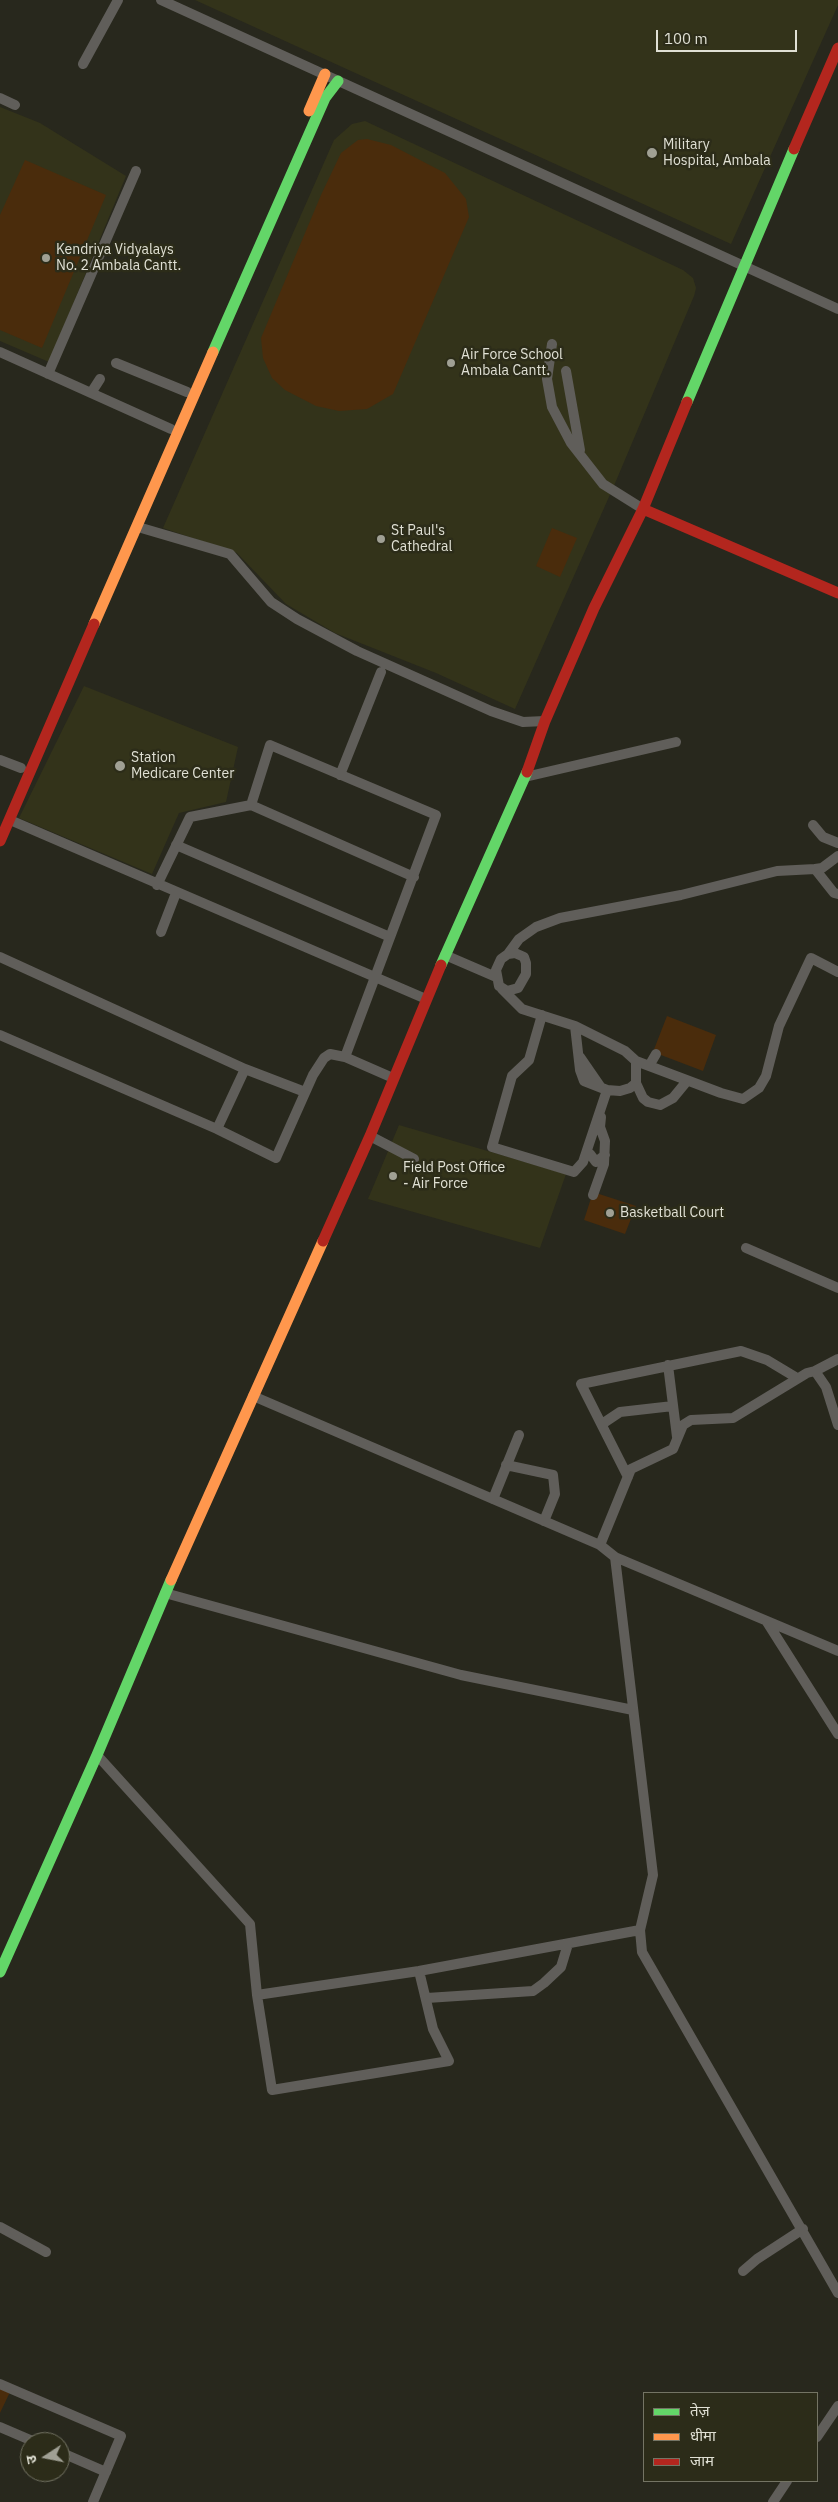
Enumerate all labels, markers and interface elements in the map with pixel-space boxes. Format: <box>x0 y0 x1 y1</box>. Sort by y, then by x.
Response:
scale bar <box>658 20 799 52</box>
text: 100 m <box>664 29 708 48</box>
place label: Military Hospital, Ambala <box>663 137 771 170</box>
marker: Military Hospital, Ambala <box>645 146 659 160</box>
place label: Kendriya Vidyalays No. 2 Ambala Cantt. <box>56 242 181 274</box>
marker: Kendriya Vidyalays No. 2 Ambala Cantt. <box>40 252 52 264</box>
place label: Air Force School Ambala Cantt. <box>461 347 563 380</box>
marker: Air Force School Ambala Cantt. <box>445 357 457 369</box>
place label: St Paul's Cathedral <box>391 523 452 556</box>
marker: St Paul's Cathedral <box>375 533 387 545</box>
place label: Station Medicare Center <box>131 750 234 782</box>
marker: Station Medicare Center <box>113 759 127 773</box>
place label: Field Post Office - Air Force <box>403 1160 505 1192</box>
marker: Field Post Office - Air Force <box>387 1170 399 1182</box>
place label: Basketball Court <box>620 1205 724 1221</box>
marker: Basketball Court <box>604 1207 616 1219</box>
legend <box>643 2392 818 2482</box>
text: तेज़ <box>690 2401 710 2420</box>
text: धीमा <box>690 2426 716 2445</box>
north arrow <box>20 2432 70 2482</box>
text: जाम <box>690 2451 714 2470</box>
text: उ <box>22 2454 41 2465</box>

